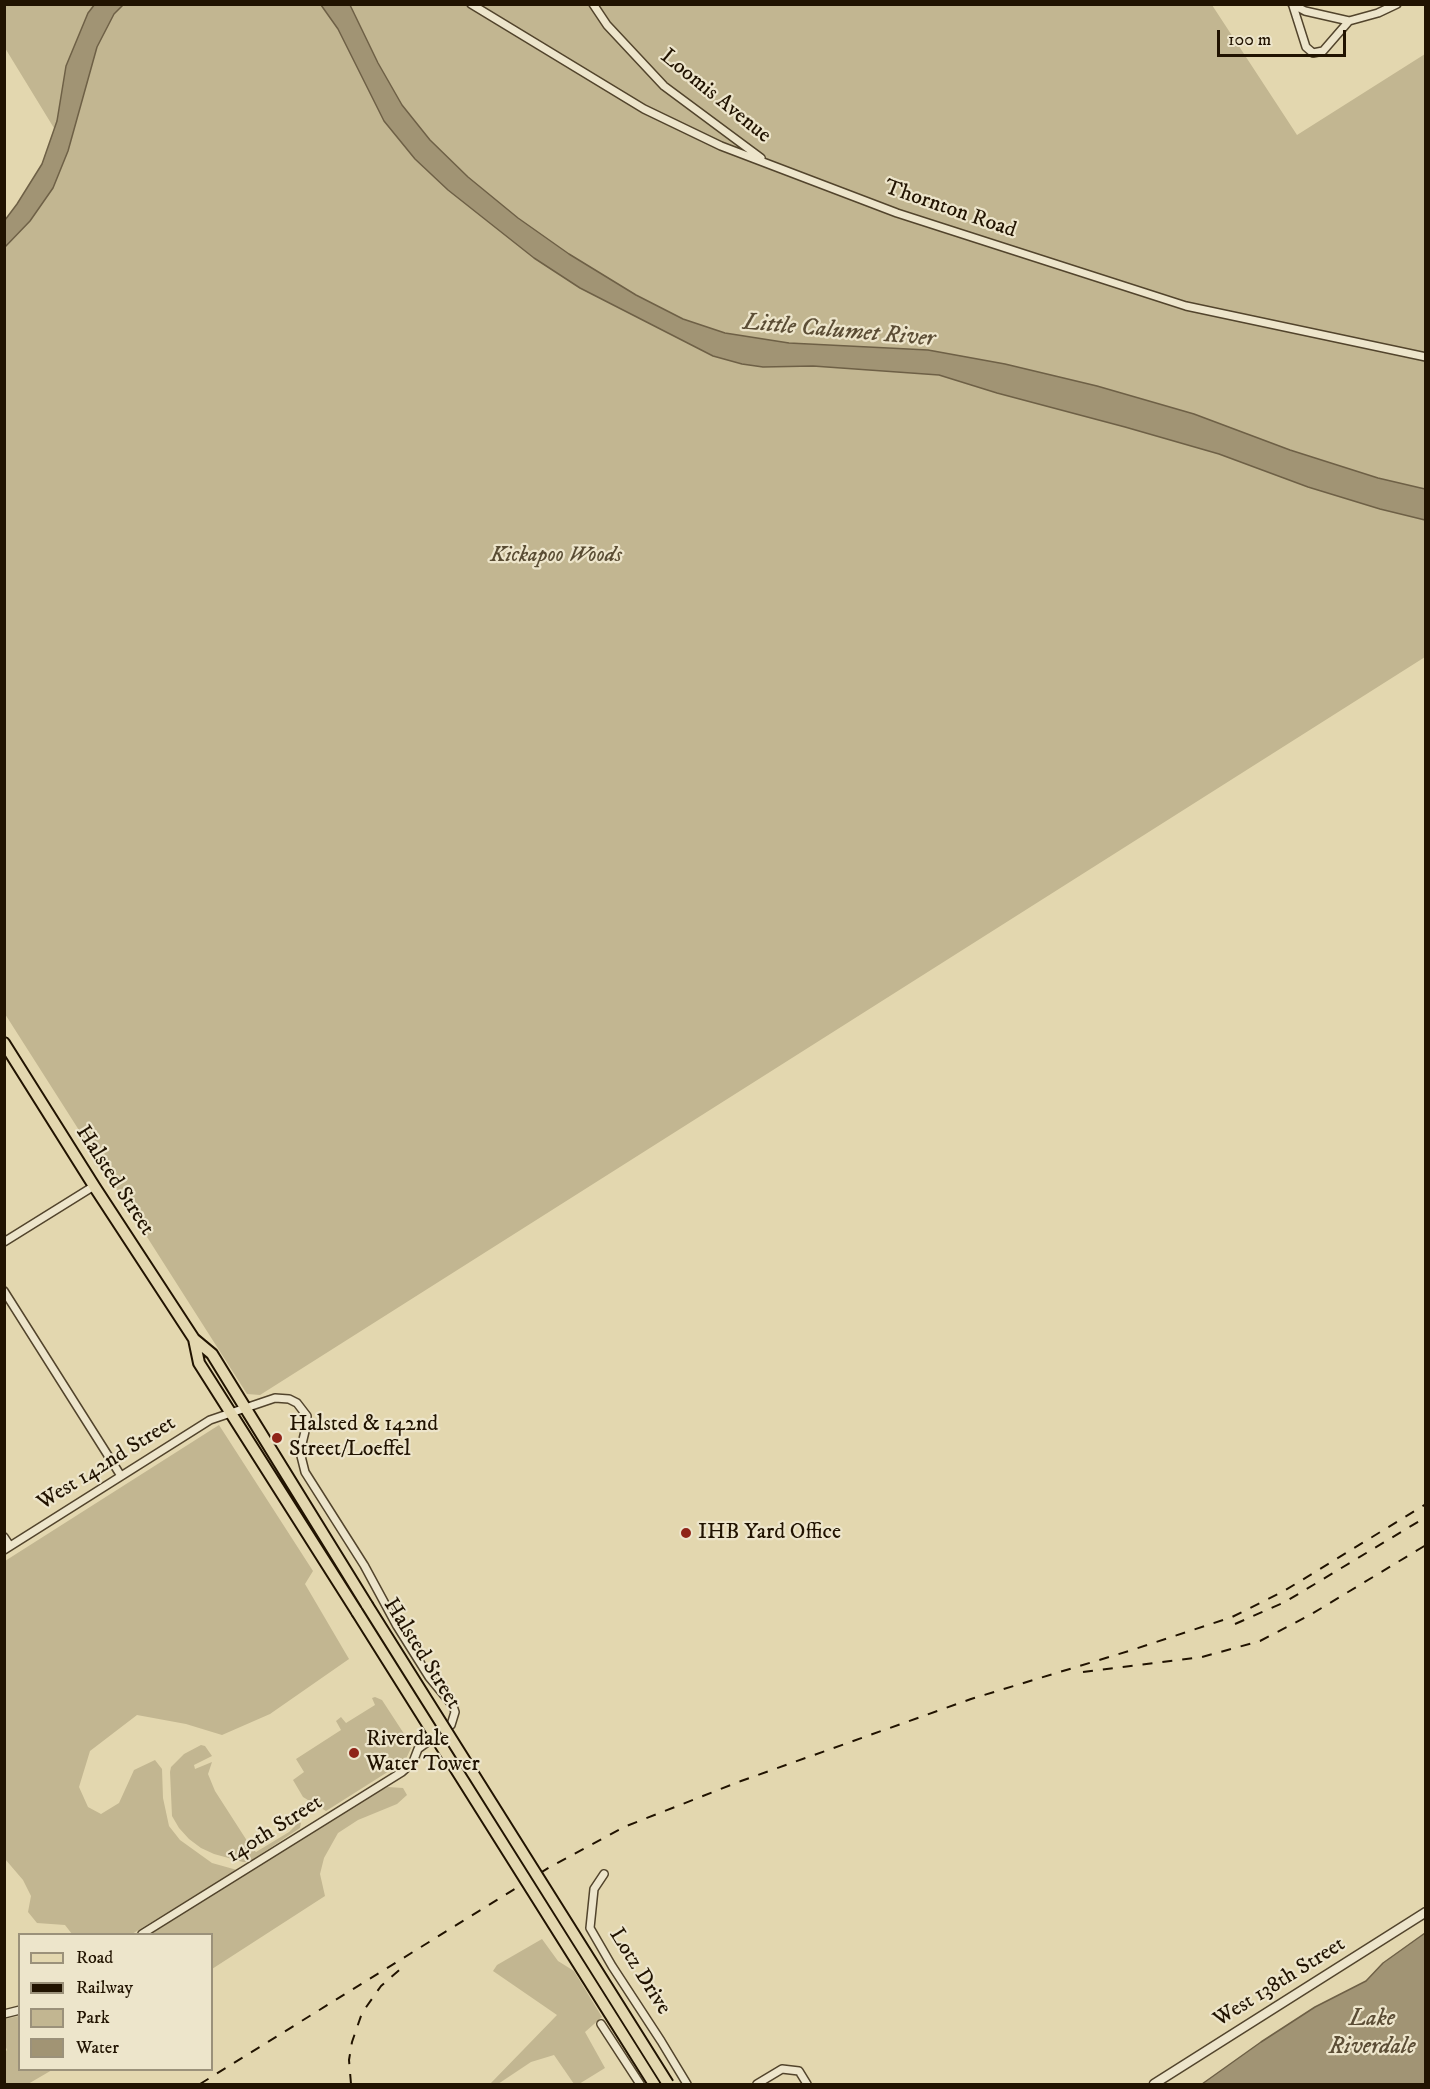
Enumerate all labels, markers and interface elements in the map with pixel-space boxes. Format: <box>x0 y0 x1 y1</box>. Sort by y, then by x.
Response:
scale bar <box>1220 18 1349 56</box>
text: 100 m <box>1228 29 1271 51</box>
street label: Loomis Avenue <box>654 44 776 150</box>
street label: Thornton Road <box>881 175 1019 245</box>
water label: Little Calumet River <box>742 309 936 355</box>
park label: Kickapoo Woods <box>490 543 622 569</box>
street label: Halsted Street <box>69 1121 159 1241</box>
street label: West 142nd Street <box>33 1411 181 1517</box>
place label: Halsted & 142nd Street/Loeffel <box>289 1412 438 1464</box>
marker: Halsted & 142nd Street/Loeffel <box>270 1431 284 1445</box>
place label: IHB Yard Office <box>698 1520 841 1546</box>
marker: IHB Yard Office <box>679 1526 693 1540</box>
street label: Halsted Street <box>377 1594 465 1714</box>
place label: Riverdale Water Tower <box>366 1727 480 1778</box>
marker: Riverdale Water Tower <box>347 1746 361 1760</box>
street label: 140th Street <box>222 1790 328 1870</box>
street label: Lotz Drive <box>602 1924 676 2020</box>
street label: West 138th Street <box>1209 1932 1351 2034</box>
legend <box>18 1933 213 2071</box>
text: Road <box>76 1947 113 1969</box>
text: Railway <box>76 1977 133 1999</box>
water label: Lake Riverdale <box>1329 2006 1415 2062</box>
text: Park <box>76 2007 110 2029</box>
text: Water <box>76 2037 119 2059</box>

